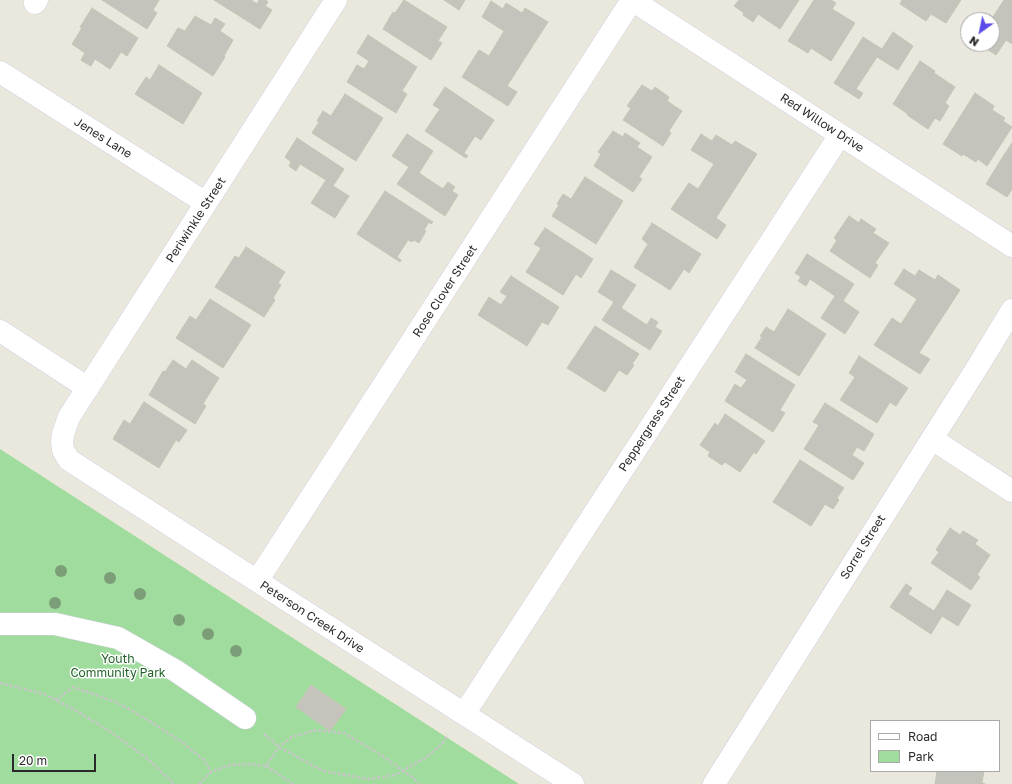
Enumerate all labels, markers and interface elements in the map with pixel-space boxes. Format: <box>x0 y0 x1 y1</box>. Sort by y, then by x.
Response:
north arrow <box>960 12 1000 52</box>
text: N <box>967 34 981 49</box>
street label: Red Willow Drive <box>777 90 867 156</box>
street label: Jenes Lane <box>71 115 135 161</box>
street label: Periwinkle Street <box>163 175 229 265</box>
street label: Rose Clover Street <box>410 242 480 340</box>
street label: Peppergrass Street <box>616 374 688 474</box>
street label: Sorrel Street <box>837 512 889 582</box>
street label: Peterson Creek Drive <box>257 578 367 656</box>
park label: Youth Community Park <box>70 652 166 680</box>
legend <box>870 720 1000 772</box>
text: Road <box>908 729 937 744</box>
scale bar <box>14 746 98 772</box>
text: Park <box>908 749 934 764</box>
text: 20 m <box>19 753 47 768</box>

